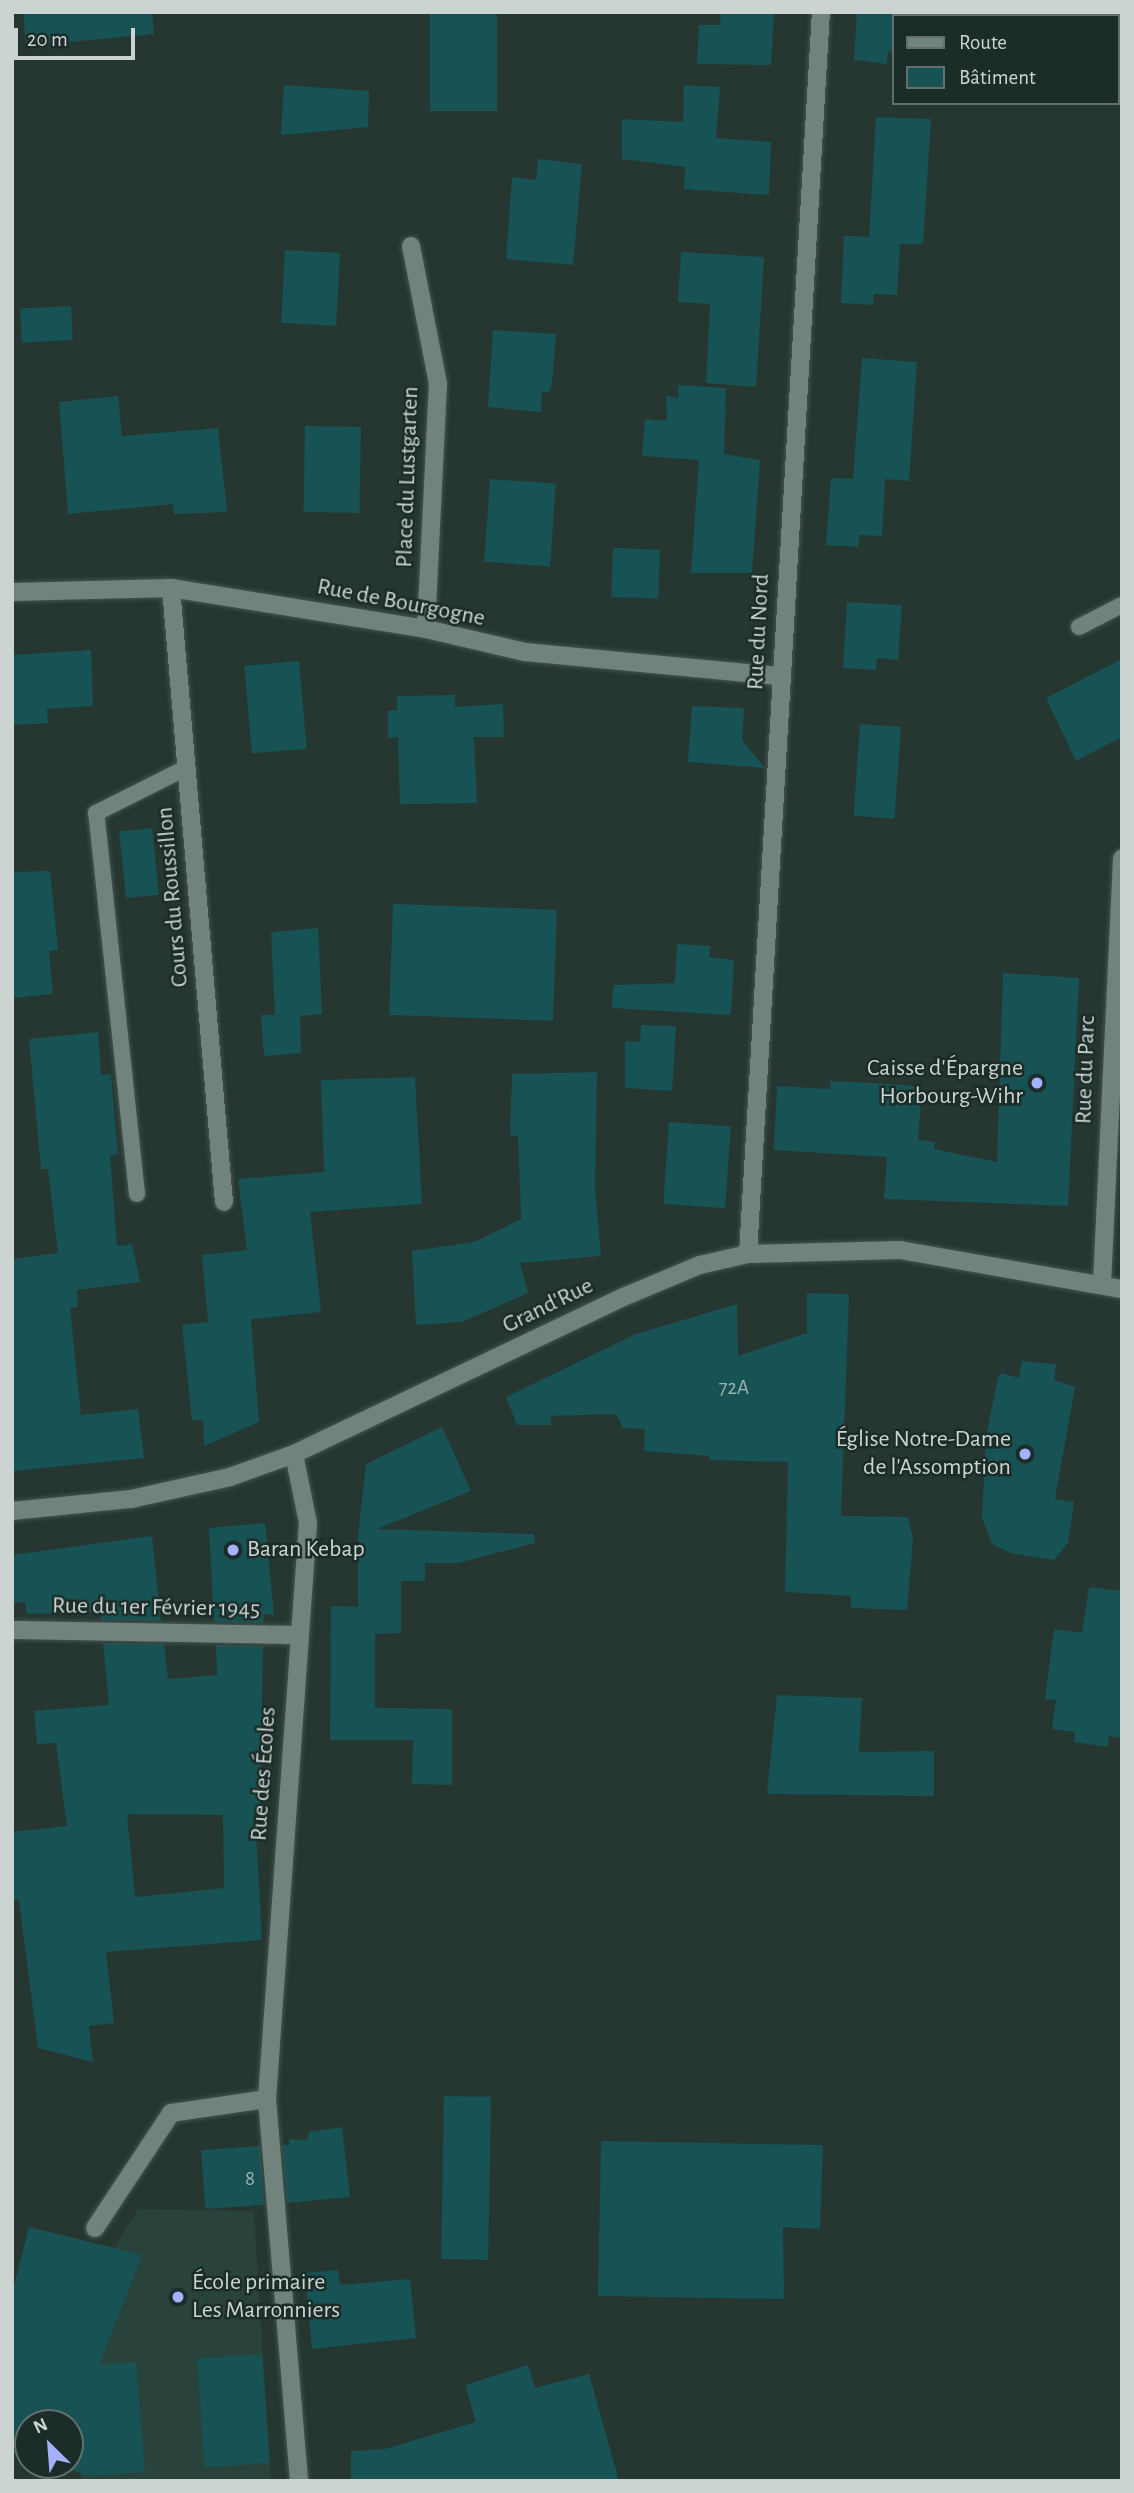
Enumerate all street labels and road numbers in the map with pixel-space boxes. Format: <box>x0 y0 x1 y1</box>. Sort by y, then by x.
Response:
street label: Place du Lustgarten <box>390 386 426 568</box>
street label: Rue de Bourgogne <box>315 573 487 633</box>
street label: Rue du Nord <box>742 573 776 691</box>
street label: Cours du Roussillon <box>151 806 195 988</box>
street label: Rue du Parc <box>1070 1015 1102 1125</box>
street label: Grand'Rue <box>498 1272 598 1340</box>
street label: Rue du 1er Février 1945 <box>52 1592 260 1624</box>
street label: Rue des Écoles <box>245 1706 283 1842</box>

